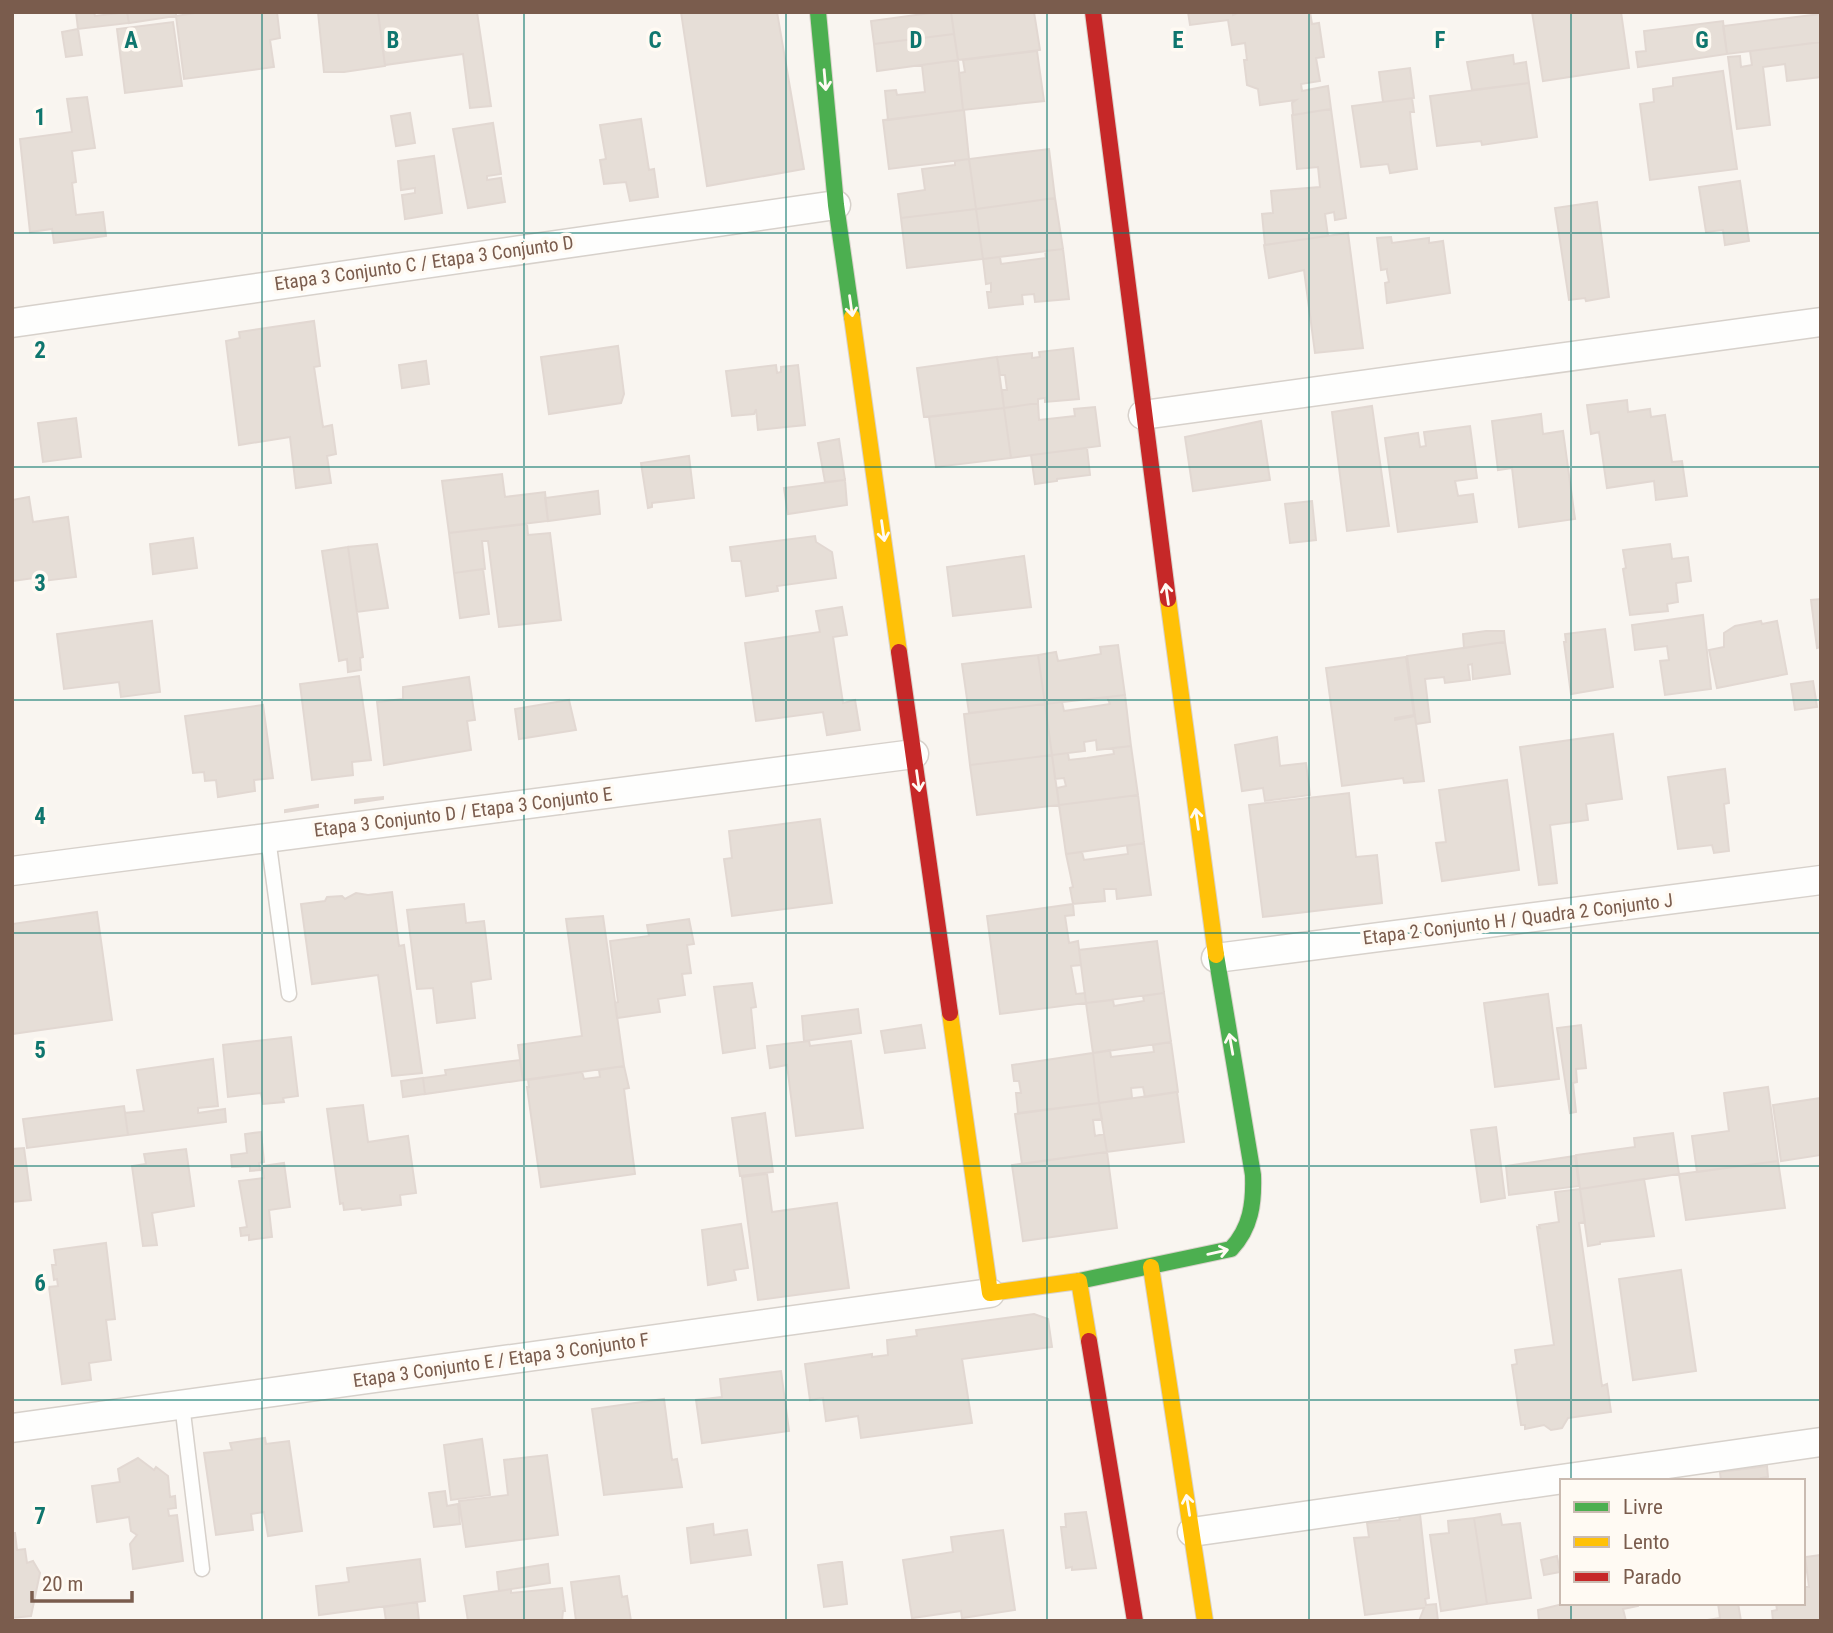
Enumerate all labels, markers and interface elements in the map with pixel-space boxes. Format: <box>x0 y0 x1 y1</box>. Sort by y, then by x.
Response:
text: A <box>124 27 138 54</box>
text: B <box>387 27 399 54</box>
text: C <box>648 27 662 54</box>
text: D <box>910 27 923 54</box>
text: E <box>1172 27 1184 54</box>
text: F <box>1435 27 1446 54</box>
text: G <box>1695 27 1709 54</box>
one-way arrow <box>818 68 831 91</box>
text: 1 <box>34 104 46 131</box>
street label: Etapa 3 Conjunto C / Etapa 3 Conjunto D <box>273 231 575 295</box>
one-way arrow <box>844 294 857 317</box>
text: 2 <box>34 337 46 364</box>
one-way arrow <box>876 519 889 542</box>
text: 3 <box>34 570 46 597</box>
one-way arrow <box>1160 583 1173 606</box>
one-way arrow <box>912 769 925 792</box>
street label: Etapa 3 Conjunto D / Etapa 3 Conjunto E <box>312 782 614 842</box>
text: 4 <box>34 803 46 830</box>
one-way arrow <box>1191 808 1204 831</box>
street label: Etapa 2 Conjunto H / Quadra 2 Conjunto J <box>1362 889 1674 949</box>
one-way arrow <box>1224 1033 1237 1056</box>
text: 5 <box>34 1037 46 1064</box>
one-way arrow <box>1206 1245 1229 1258</box>
text: 6 <box>34 1270 46 1297</box>
street label: Etapa 3 Conjunto E / Etapa 3 Conjunto F <box>351 1328 651 1392</box>
legend <box>1560 1479 1805 1605</box>
one-way arrow <box>1181 1494 1194 1517</box>
text: Livre <box>1623 1495 1663 1519</box>
text: 7 <box>34 1503 46 1530</box>
text: Lento <box>1623 1530 1670 1554</box>
scale bar <box>32 1560 131 1604</box>
text: Parado <box>1623 1565 1682 1589</box>
text: 20 m <box>42 1572 83 1596</box>

